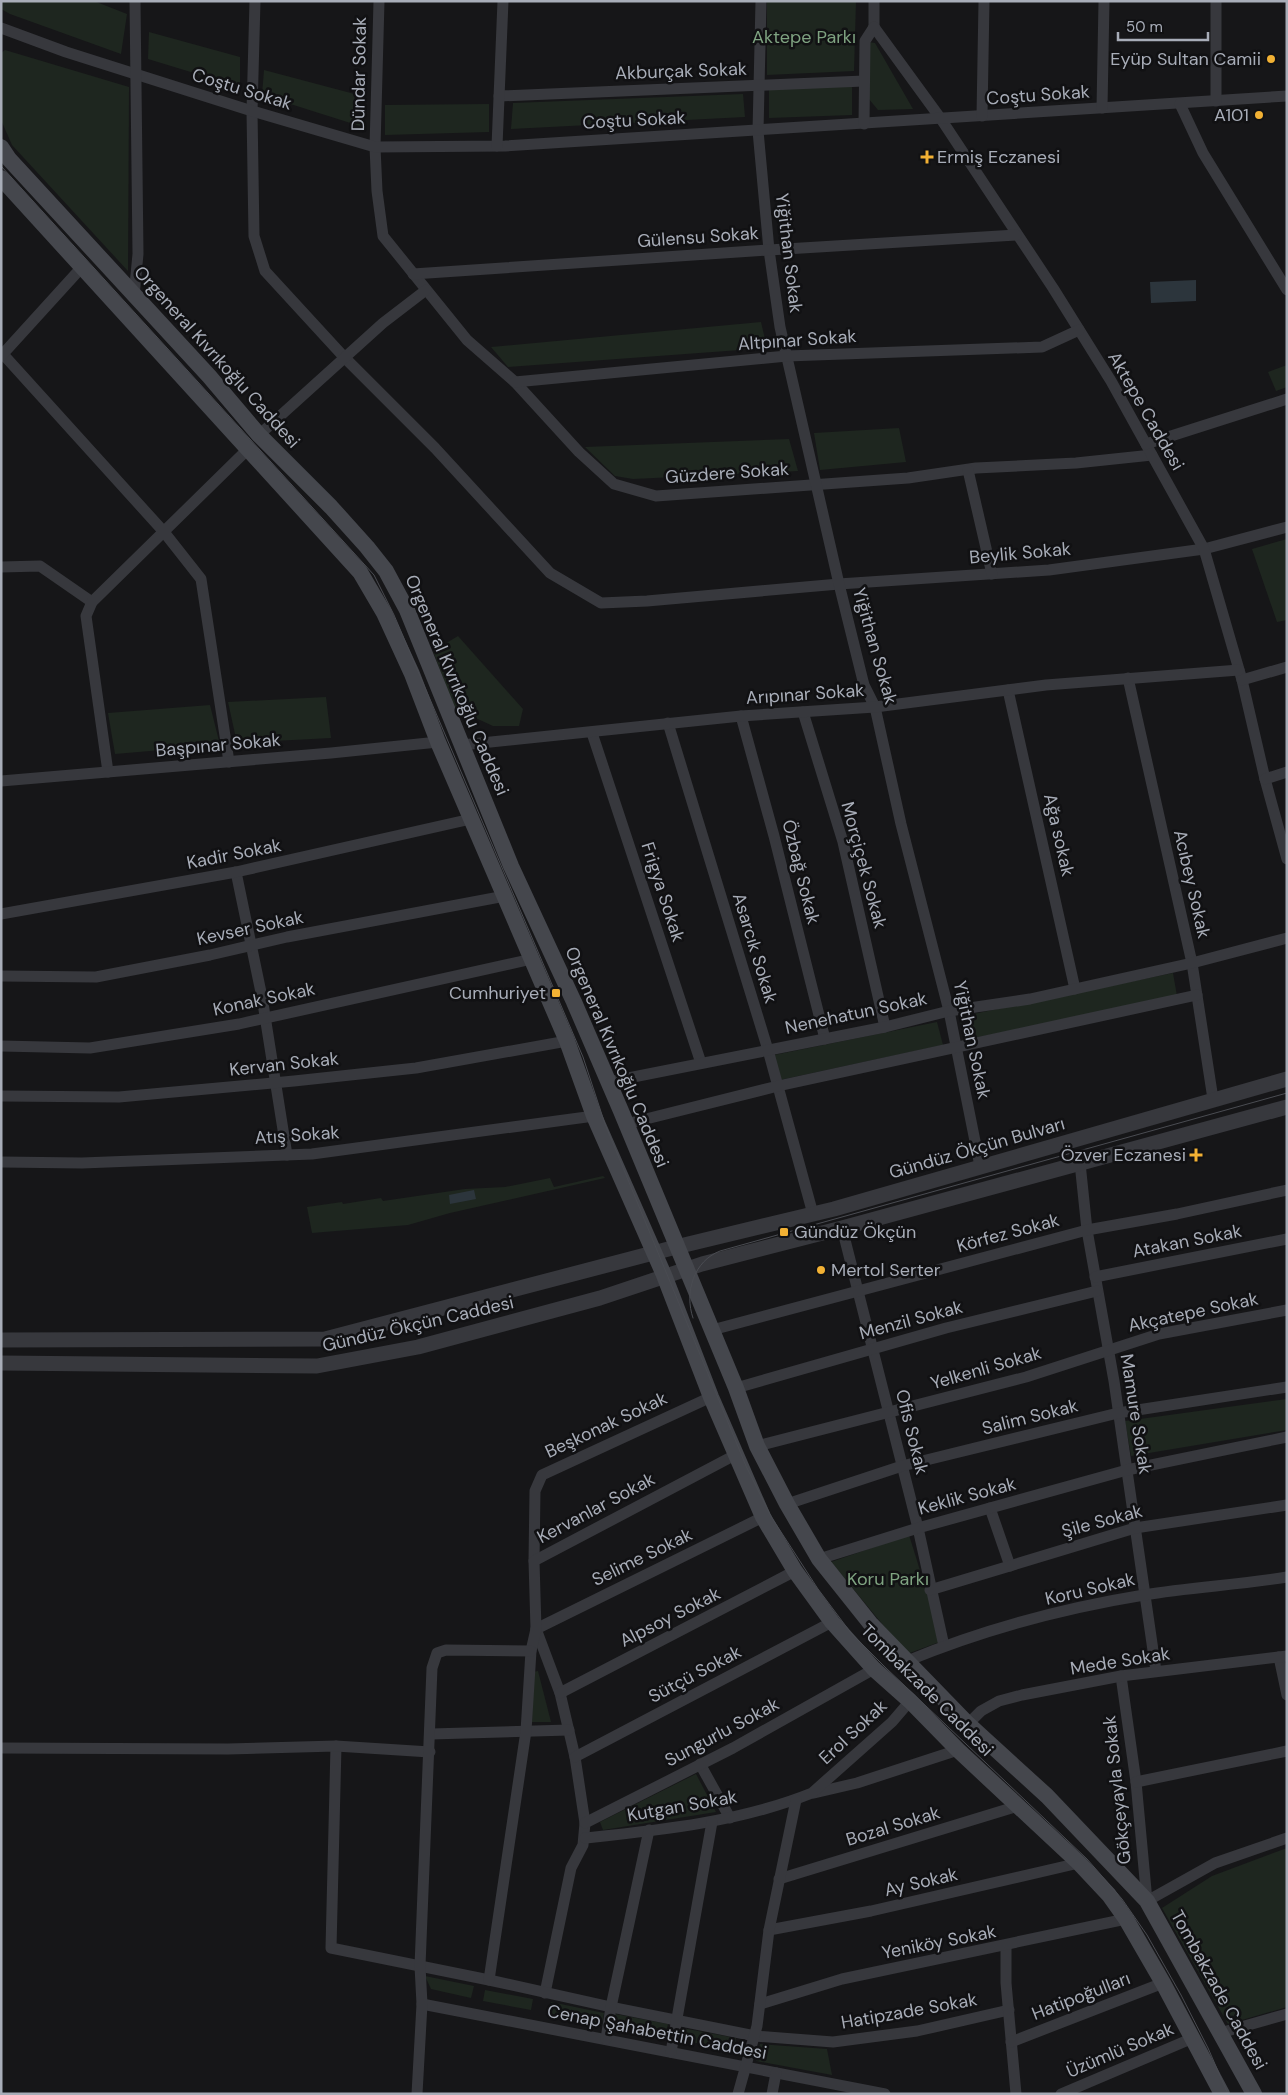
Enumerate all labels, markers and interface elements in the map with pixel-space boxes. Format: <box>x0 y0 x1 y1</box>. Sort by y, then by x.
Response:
scale bar <box>1118 10 1208 42</box>
street label: Dündar Sokak <box>346 17 372 131</box>
text: 50 m <box>1126 17 1163 37</box>
park label: Aktepe Parkı <box>752 25 856 49</box>
place label: Eyüp Sultan Camii <box>1110 47 1261 71</box>
marker: Eyüp Sultan Camii <box>1265 53 1277 65</box>
street label: Akburçak Sokak <box>615 57 747 85</box>
street label: Coştu Sokak <box>189 62 295 116</box>
street label: Coştu Sokak <box>986 79 1090 111</box>
place label: A101 <box>1214 103 1249 127</box>
street label: Coştu Sokak <box>582 105 686 135</box>
marker: A101 <box>1253 109 1265 121</box>
place label: Ermiş Eczanesi <box>937 145 1060 169</box>
marker: Ermiş Eczanesi <box>921 151 933 163</box>
street label: Yiğithan Sokak <box>770 192 808 314</box>
street label: Gülensu Sokak <box>636 221 760 253</box>
street label: Orgeneral Kıvrıkoğlu Caddesi <box>129 261 305 453</box>
street label: Altpınar Sokak <box>737 324 857 356</box>
street label: Aktepe Caddesi <box>1102 347 1190 475</box>
street label: Güzdere Sokak <box>664 457 790 489</box>
street label: Beylik Sokak <box>968 537 1072 569</box>
street label: Orgeneral Kıvrıkoğlu Caddesi <box>400 571 514 799</box>
street label: Yiğithan Sokak <box>847 585 903 707</box>
street label: Arıpınar Sokak <box>745 678 865 710</box>
street label: Başpınar Sokak <box>154 728 282 762</box>
street label: Ağa sokak <box>1038 791 1080 879</box>
street label: Morçiçek Sokak <box>836 799 892 931</box>
street label: Özbağ Sokak <box>776 817 826 927</box>
street label: Acıbey Sokak <box>1168 827 1216 941</box>
street label: Kadir Sokak <box>185 833 283 875</box>
street label: Frigya Sokak <box>636 839 690 945</box>
street label: Asarcık Sokak <box>727 890 783 1006</box>
street label: Kevser Sokak <box>194 905 306 951</box>
street label: Orgeneral Kıvrıkoğlu Caddesi <box>560 943 674 1171</box>
street label: Konak Sokak <box>211 976 317 1022</box>
street label: Yiğithan Sokak <box>948 979 996 1101</box>
place label: Cumhuriyet <box>449 981 546 1005</box>
street label: Nenehatun Sokak <box>783 986 929 1040</box>
marker: Cumhuriyet <box>550 987 562 999</box>
street label: Kervan Sokak <box>228 1046 340 1082</box>
street label: Gündüz Ökçün Bulvarı <box>886 1111 1068 1185</box>
street label: Atış Sokak <box>254 1120 340 1150</box>
place label: Özver Eczanesi <box>1061 1143 1186 1167</box>
marker: Özver Eczanesi <box>1190 1149 1202 1161</box>
street label: Körfez Sokak <box>954 1208 1062 1258</box>
street label: Atakan Sokak <box>1130 1219 1244 1263</box>
place label: Gündüz Ökçün <box>794 1220 916 1244</box>
marker: Gündüz Ökçün <box>778 1226 790 1238</box>
place label: Mertol Serter <box>831 1258 941 1282</box>
marker: Mertol Serter <box>815 1264 827 1276</box>
street label: Akçatepe Sokak <box>1126 1286 1260 1338</box>
street label: Gündüz Ökçün Caddesi <box>320 1290 516 1358</box>
street label: Menzil Sokak <box>857 1295 965 1345</box>
street label: Yelkenli Sokak <box>928 1341 1044 1395</box>
street label: Mamure Sokak <box>1115 1352 1157 1476</box>
street label: Beşkonak Sokak <box>541 1386 671 1464</box>
street label: Ofis Sokak <box>890 1387 934 1477</box>
street label: Salim Sokak <box>979 1393 1081 1441</box>
street label: Kervanlar Sokak <box>533 1467 659 1549</box>
street label: Keklik Sokak <box>915 1471 1019 1521</box>
street label: Şile Sokak <box>1059 1499 1145 1543</box>
street label: Selime Sokak <box>588 1522 696 1592</box>
park label: Koru Parkı <box>847 1567 929 1591</box>
street label: Koru Sokak <box>1043 1567 1137 1611</box>
street label: Alpsoy Sokak <box>616 1581 724 1653</box>
street label: Tombakzade Caddesi <box>855 1618 999 1762</box>
street label: Sütçü Sokak <box>644 1639 746 1709</box>
street label: Mede Sokak <box>1068 1641 1172 1681</box>
street label: Sungurlu Sokak <box>661 1692 783 1772</box>
street label: Erol Sokak <box>814 1694 892 1770</box>
street label: Gökçeyayla Sokak <box>1097 1714 1137 1866</box>
street label: Kutgan Sokak <box>625 1785 739 1827</box>
street label: Bozal Sokak <box>843 1800 943 1852</box>
street label: Ay Sokak <box>882 1862 960 1902</box>
street label: Tombakzade Caddesi <box>1165 1906 1273 2074</box>
street label: Yeniköy Sokak <box>880 1919 998 1965</box>
street label: Hatipoğulları <box>1028 1966 1134 2026</box>
street label: Hatipzade Sokak <box>839 1987 979 2035</box>
street label: Cenap Şahabettin Caddesi <box>545 1999 769 2065</box>
street label: Üzümlü Sokak <box>1063 2017 1177 2083</box>

